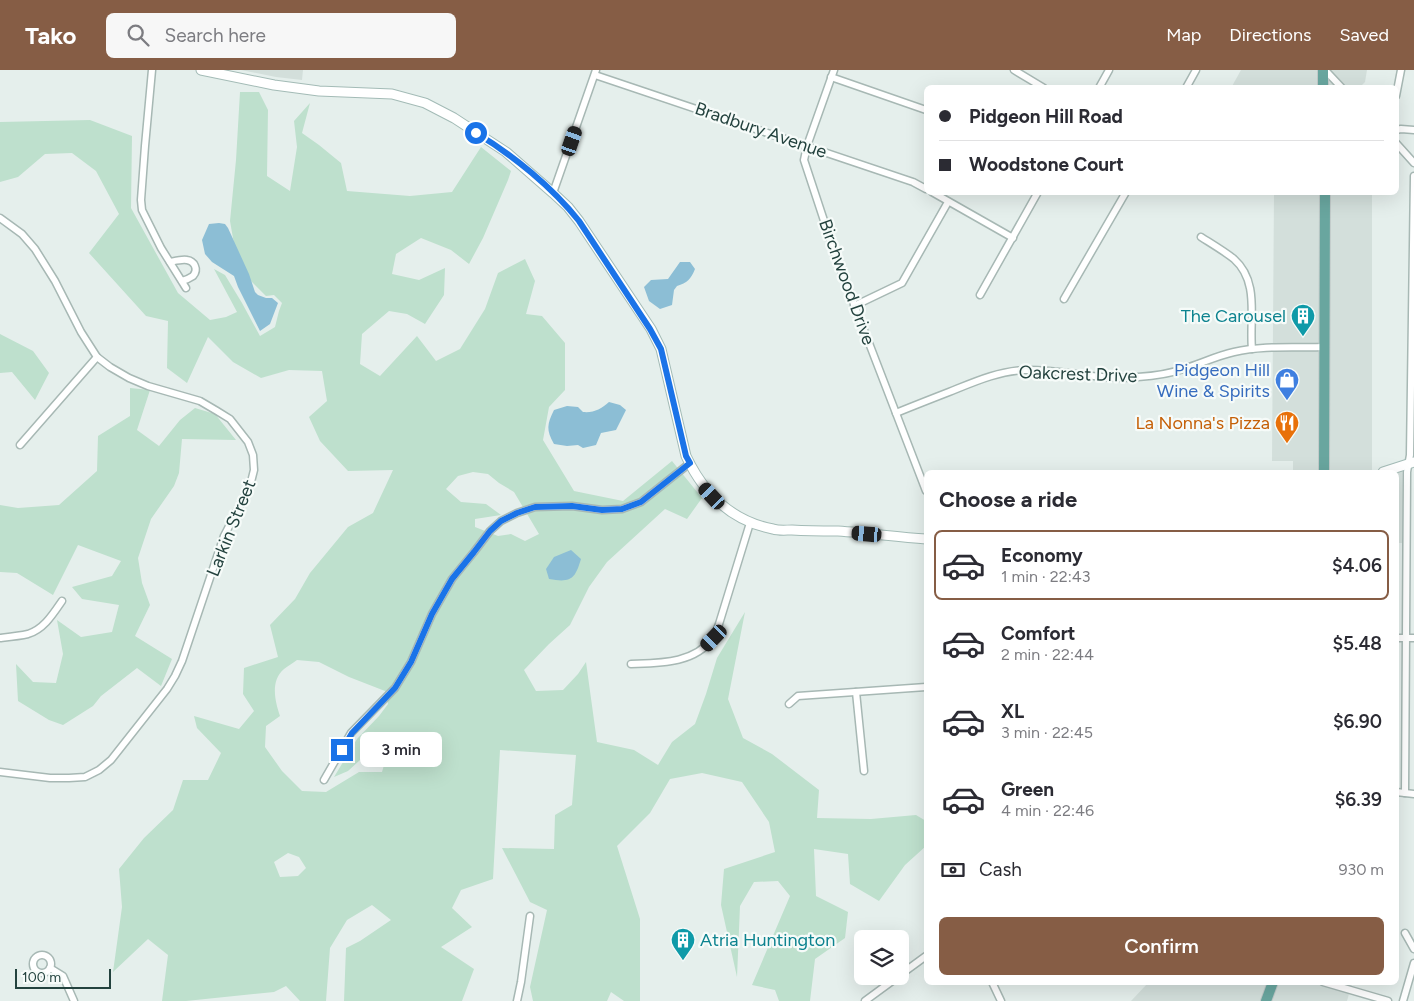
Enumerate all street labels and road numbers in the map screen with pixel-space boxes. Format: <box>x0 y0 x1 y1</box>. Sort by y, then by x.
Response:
street label: Bradbury Avenue <box>692 97 830 163</box>
street label: Birchwood Drive <box>814 216 880 348</box>
street label: Oakcrest Drive <box>1018 361 1138 387</box>
street label: Larkin Street <box>202 476 260 580</box>

